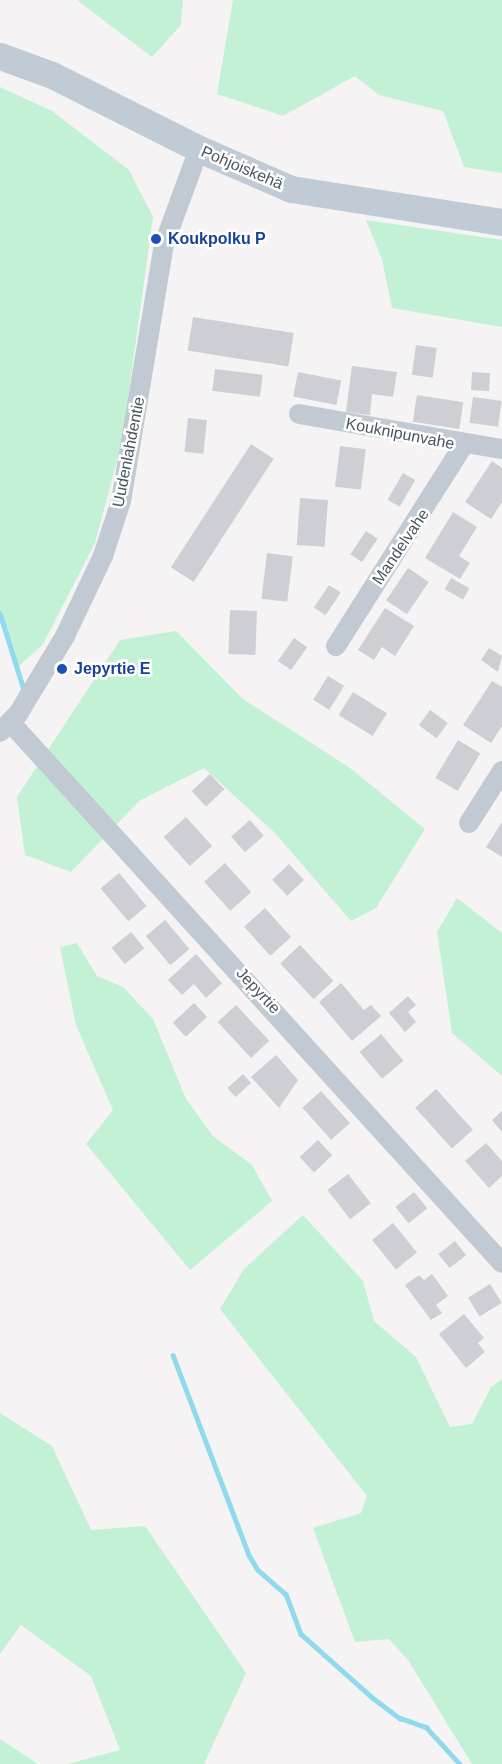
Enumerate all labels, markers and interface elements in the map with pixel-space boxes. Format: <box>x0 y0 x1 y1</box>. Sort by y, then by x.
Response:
street label: Pohjoiskehä <box>198 142 286 194</box>
place label: Koukpolku P <box>168 229 266 249</box>
marker: Koukpolku P <box>149 232 163 246</box>
street label: Uudenlahdentie <box>109 395 149 509</box>
street label: Kouknipunvahe <box>344 414 456 454</box>
street label: Mandelvahe <box>369 505 433 589</box>
place label: Jepyrtie E <box>74 659 150 679</box>
marker: Jepyrtie E <box>55 662 69 676</box>
street label: Jepyrtie <box>232 964 284 1018</box>

